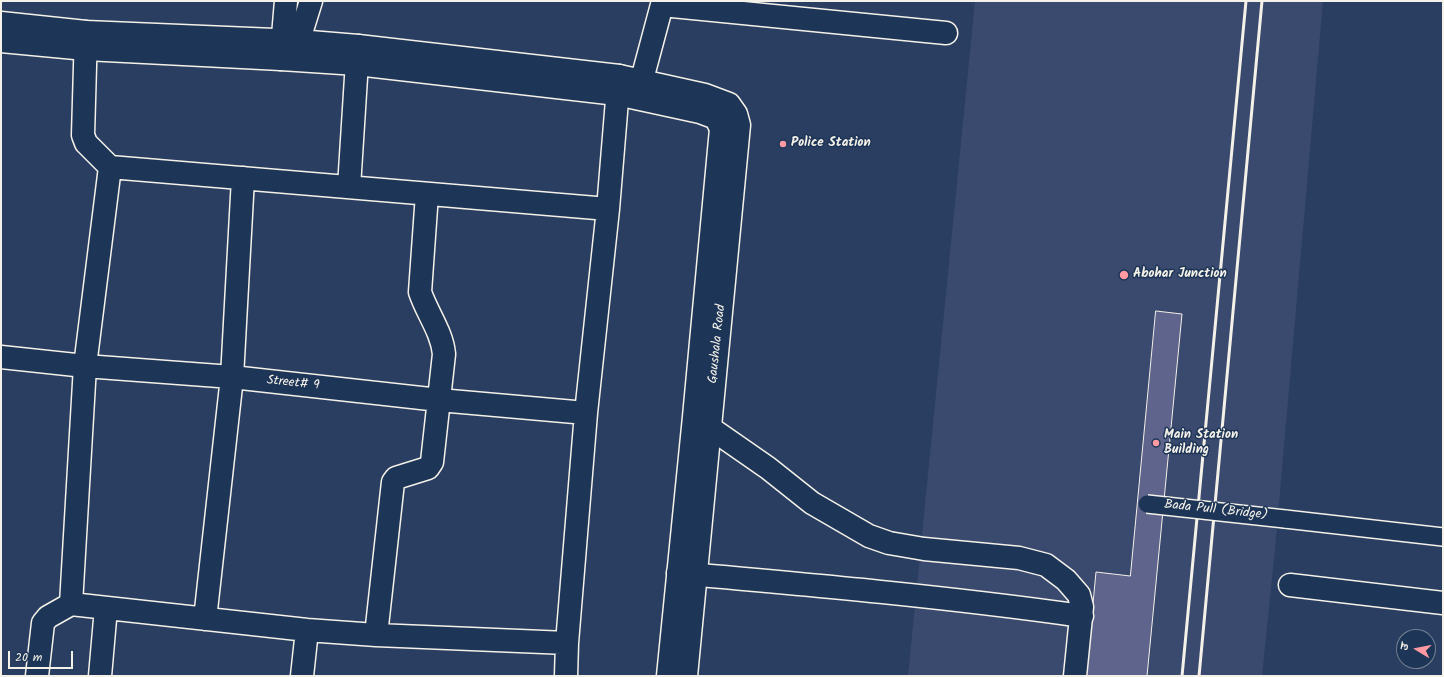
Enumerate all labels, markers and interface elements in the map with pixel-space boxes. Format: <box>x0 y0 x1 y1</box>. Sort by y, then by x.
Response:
place label: Police Station <box>791 136 871 152</box>
marker: Police Station <box>778 139 788 149</box>
place label: Abohar Junction <box>1133 267 1227 283</box>
marker: Abohar Junction <box>1118 269 1130 281</box>
street label: Gaushala Road <box>706 304 730 384</box>
street label: Street# 9 <box>266 373 320 395</box>
place label: Main Station Building <box>1164 428 1238 459</box>
marker: Main Station Building <box>1151 438 1161 448</box>
street label: Bada Pull (Bridge) <box>1163 498 1269 524</box>
north arrow <box>1396 629 1436 669</box>
text: उ <box>1396 642 1415 652</box>
scale bar <box>10 643 75 669</box>
text: 20 m <box>15 648 42 667</box>

